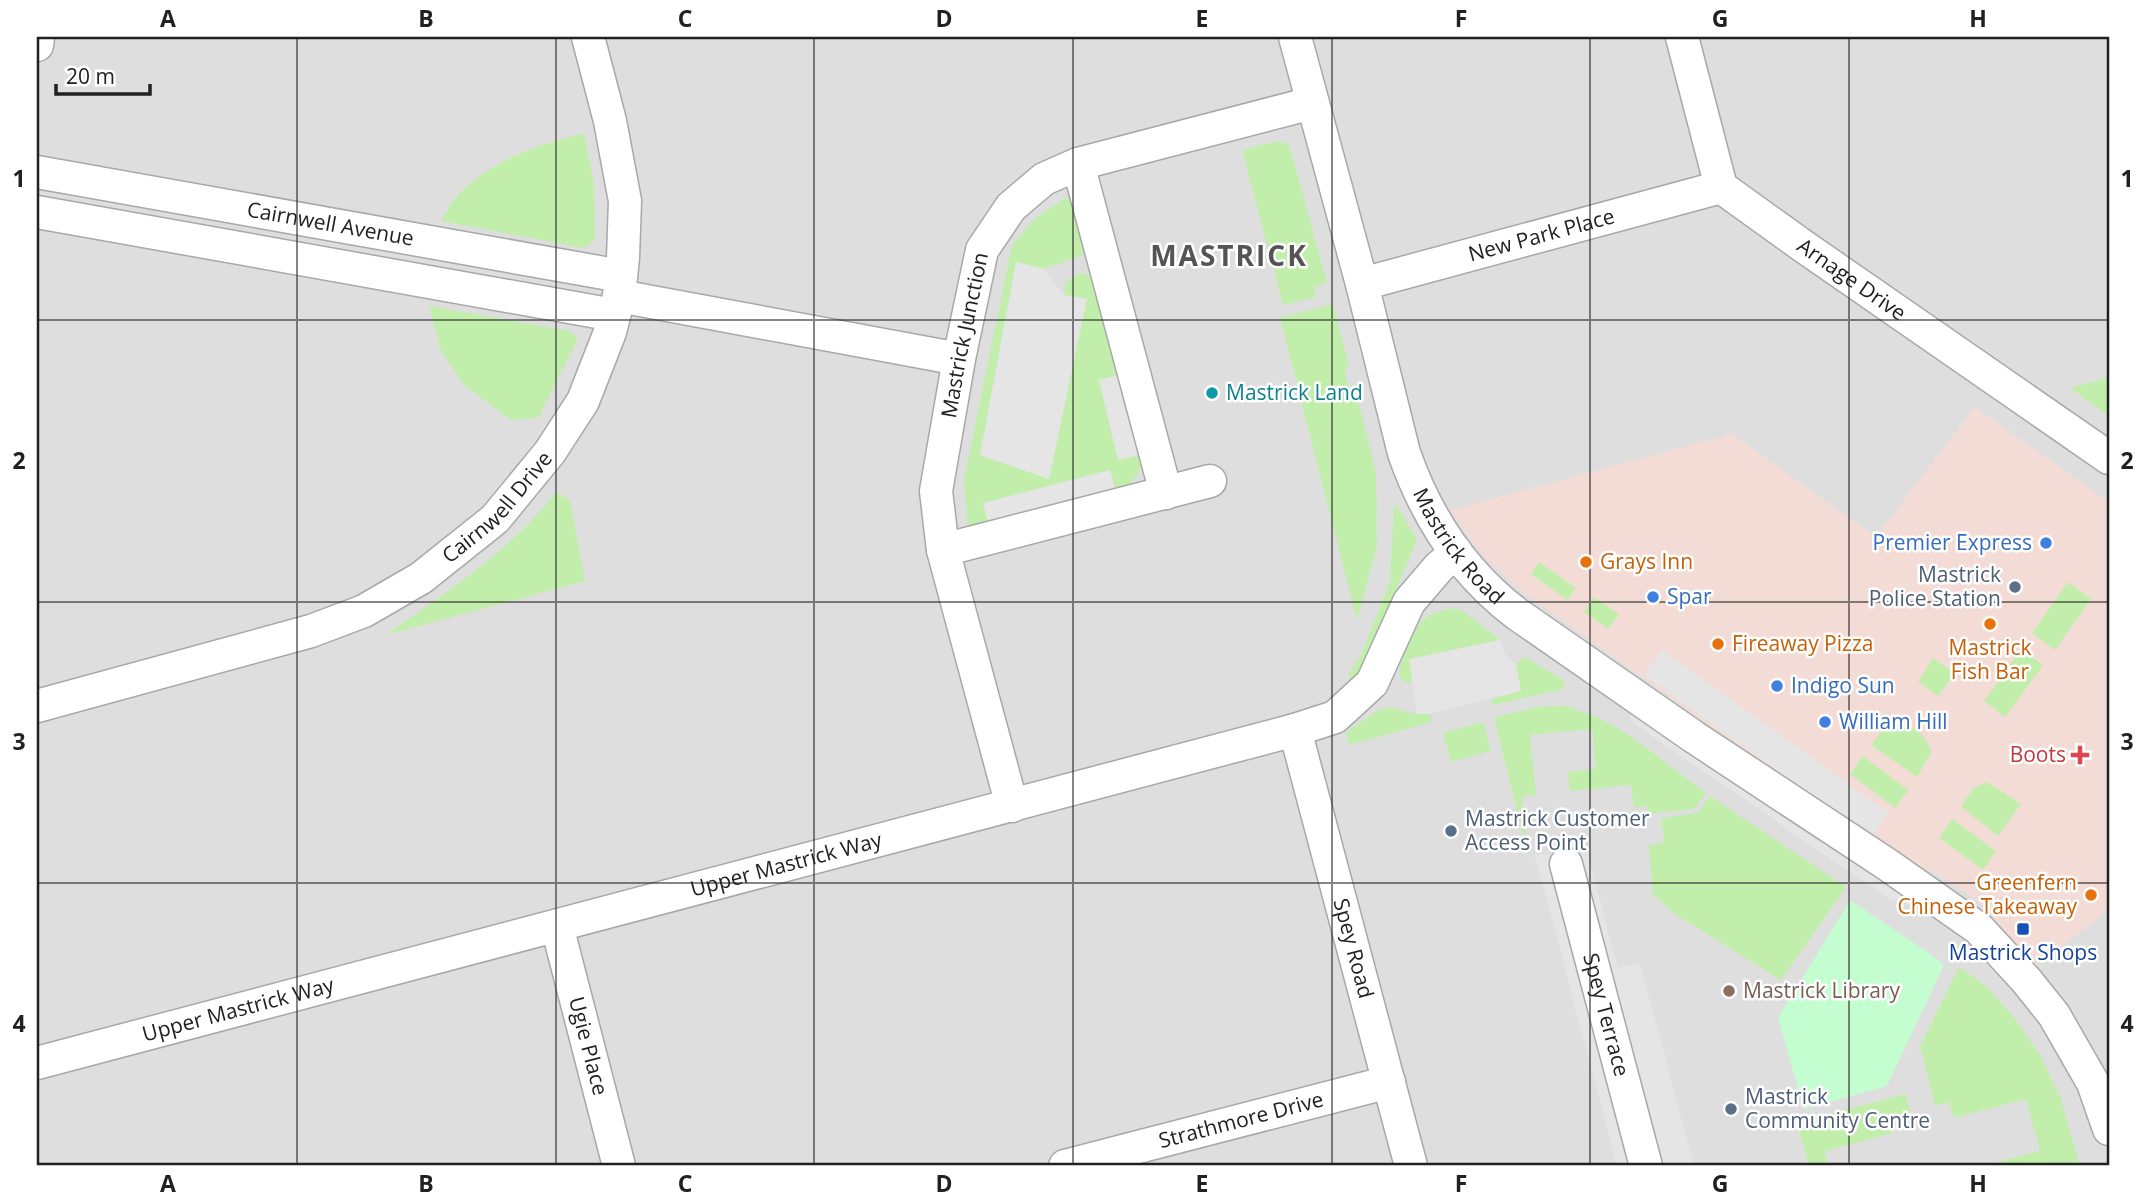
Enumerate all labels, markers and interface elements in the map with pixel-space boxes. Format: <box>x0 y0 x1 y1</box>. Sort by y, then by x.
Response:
text: A <box>160 2 176 34</box>
text: B <box>418 2 434 34</box>
text: C <box>678 2 692 34</box>
text: D <box>935 2 953 34</box>
text: E <box>1196 2 1208 34</box>
text: F <box>1455 2 1467 34</box>
text: G <box>1712 2 1728 34</box>
text: H <box>1969 2 1987 34</box>
scale bar <box>56 52 150 96</box>
text: 20 m <box>66 62 115 90</box>
text: 1 <box>12 162 26 194</box>
text: 1 <box>2120 162 2134 194</box>
street label: Cairnwell Avenue <box>245 195 416 252</box>
street label: New Park Place <box>1465 201 1617 268</box>
street label: Arnage Drive <box>1792 231 1912 326</box>
district label: MASTRICK <box>1150 236 1308 274</box>
street label: Mastrick Junction <box>934 250 994 420</box>
place label: Mastrick Land <box>1226 378 1363 406</box>
marker: Mastrick Land <box>1204 385 1220 401</box>
text: 2 <box>12 444 26 476</box>
text: 2 <box>2120 444 2134 476</box>
street label: Cairnwell Drive <box>436 445 558 569</box>
street label: Mastrick Road <box>1407 483 1511 610</box>
place label: Premier Express <box>1873 528 2032 556</box>
marker: Premier Express <box>2038 535 2054 551</box>
place label: Grays Inn <box>1600 547 1693 575</box>
marker: Grays Inn <box>1578 554 1594 570</box>
place label: Mastrick Police Station <box>1869 560 2001 612</box>
marker: Mastrick Police Station <box>2007 579 2023 595</box>
place label: Spar <box>1667 582 1712 610</box>
marker: Spar <box>1645 589 1661 605</box>
marker: Mastrick Fish Bar <box>1982 616 1998 632</box>
place label: Fireaway Pizza <box>1732 629 1873 657</box>
place label: Mastrick Fish Bar <box>1948 633 2032 685</box>
marker: Fireaway Pizza <box>1710 636 1726 652</box>
place label: Indigo Sun <box>1791 671 1895 699</box>
marker: Indigo Sun <box>1769 678 1785 694</box>
place label: William Hill <box>1839 707 1948 735</box>
marker: William Hill <box>1817 714 1833 730</box>
text: 3 <box>12 725 26 757</box>
text: 3 <box>2120 725 2134 757</box>
place label: Boots <box>2010 740 2066 768</box>
marker: Boots <box>2072 747 2088 763</box>
place label: Mastrick Customer Access Point <box>1465 804 1650 856</box>
marker: Mastrick Customer Access Point <box>1443 823 1459 839</box>
street label: Upper Mastrick Way <box>687 825 885 902</box>
place label: Greenfern Chinese Takeaway <box>1897 868 2077 920</box>
marker: Greenfern Chinese Takeaway <box>2083 887 2099 903</box>
street label: Spey Road <box>1327 895 1381 1001</box>
marker: Mastrick Shops <box>2015 921 2031 937</box>
place label: Mastrick Shops <box>1949 938 2097 966</box>
street label: Spey Terrace <box>1577 950 1637 1079</box>
street label: Upper Mastrick Way <box>139 970 337 1048</box>
place label: Mastrick Library <box>1743 976 1900 1004</box>
marker: Mastrick Library <box>1721 983 1737 999</box>
street label: Ugie Place <box>563 994 615 1098</box>
text: 4 <box>12 1007 26 1039</box>
text: 4 <box>2120 1007 2134 1039</box>
place label: Mastrick Community Centre <box>1745 1082 1930 1134</box>
street label: Strathmore Drive <box>1156 1085 1326 1154</box>
marker: Mastrick Community Centre <box>1723 1101 1739 1117</box>
text: A <box>160 1167 176 1199</box>
text: B <box>418 1167 434 1199</box>
text: C <box>678 1167 692 1199</box>
text: D <box>935 1167 953 1199</box>
text: E <box>1196 1167 1208 1199</box>
text: F <box>1455 1167 1467 1199</box>
text: G <box>1712 1167 1728 1199</box>
text: H <box>1969 1167 1987 1199</box>

